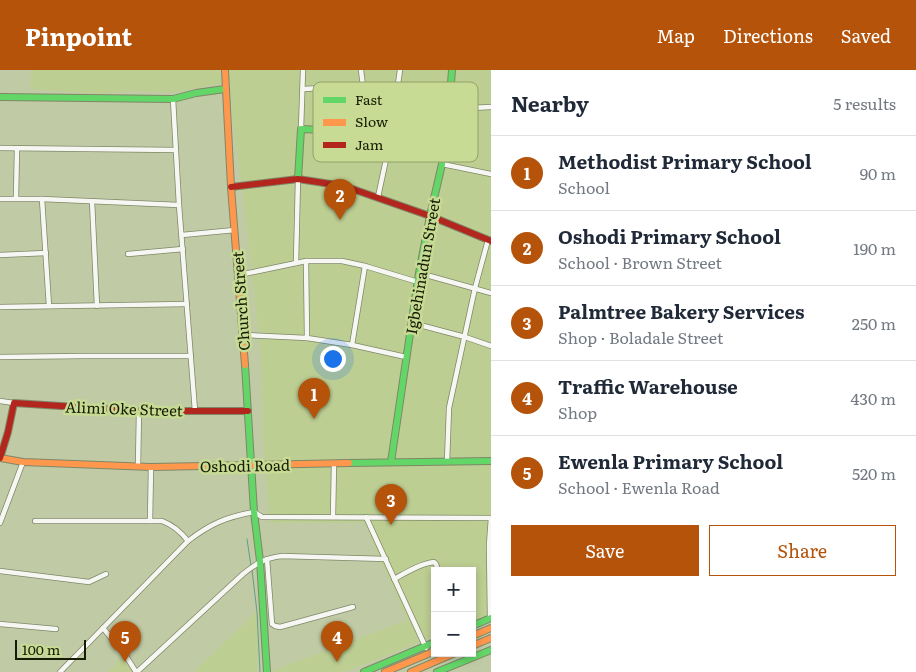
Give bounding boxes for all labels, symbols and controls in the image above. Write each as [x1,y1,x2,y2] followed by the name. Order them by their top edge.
[25,18,132,53] text: Pinpoint
[657,22,695,49] text: Map
[723,22,813,49] text: Directions
[841,22,891,49] text: Saved
[313,82,478,162] legend
[511,87,589,118] text: Nearby
[355,89,383,109] text: Fast
[833,91,896,115] text: 5 results
[355,111,388,131] text: Slow
[355,134,384,154] text: Jam
[558,147,812,175] text: Methodist Primary School
[524,161,530,185] text: 1
[860,161,896,185] text: 90 m
[558,175,610,199] text: School
[324,179,356,220] pin: 2
[399,196,445,336] street label: Igbehinadun Street
[558,222,781,250] text: Oshodi Primary School
[523,236,531,260] text: 2
[853,236,896,260] text: 190 m
[558,250,722,274] text: School · Brown Street
[225,251,255,351] street label: Church Street
[558,297,804,325] text: Palmtree Bakery Services
[523,311,531,335] text: 3
[852,311,896,335] text: 250 m
[558,325,723,349] text: Shop · Boladale Street
[320,346,346,372] your location
[558,372,738,400] text: Traffic Warehouse
[298,378,330,419] pin: 1
[522,386,532,410] text: 4
[851,386,896,410] text: 430 m
[65,394,183,422] street label: Alimi Oke Street
[558,400,597,424] text: Shop
[558,447,783,475] text: Ewenla Primary School
[200,453,290,477] street label: Oshodi Road
[523,461,531,485] text: 5
[852,461,896,485] text: 520 m
[558,475,720,499] text: School · Ewenla Road
[375,484,407,525] pin: 3
[511,525,699,576] button: Save
[709,525,896,576] button: Share
[431,567,476,657] map controls
[431,567,476,612] button: +
[431,612,476,657] button: −
[109,621,141,662] pin: 5
[321,621,353,662] pin: 4
[15,637,86,660] scale bar
[22,639,60,659] text: 100 m

